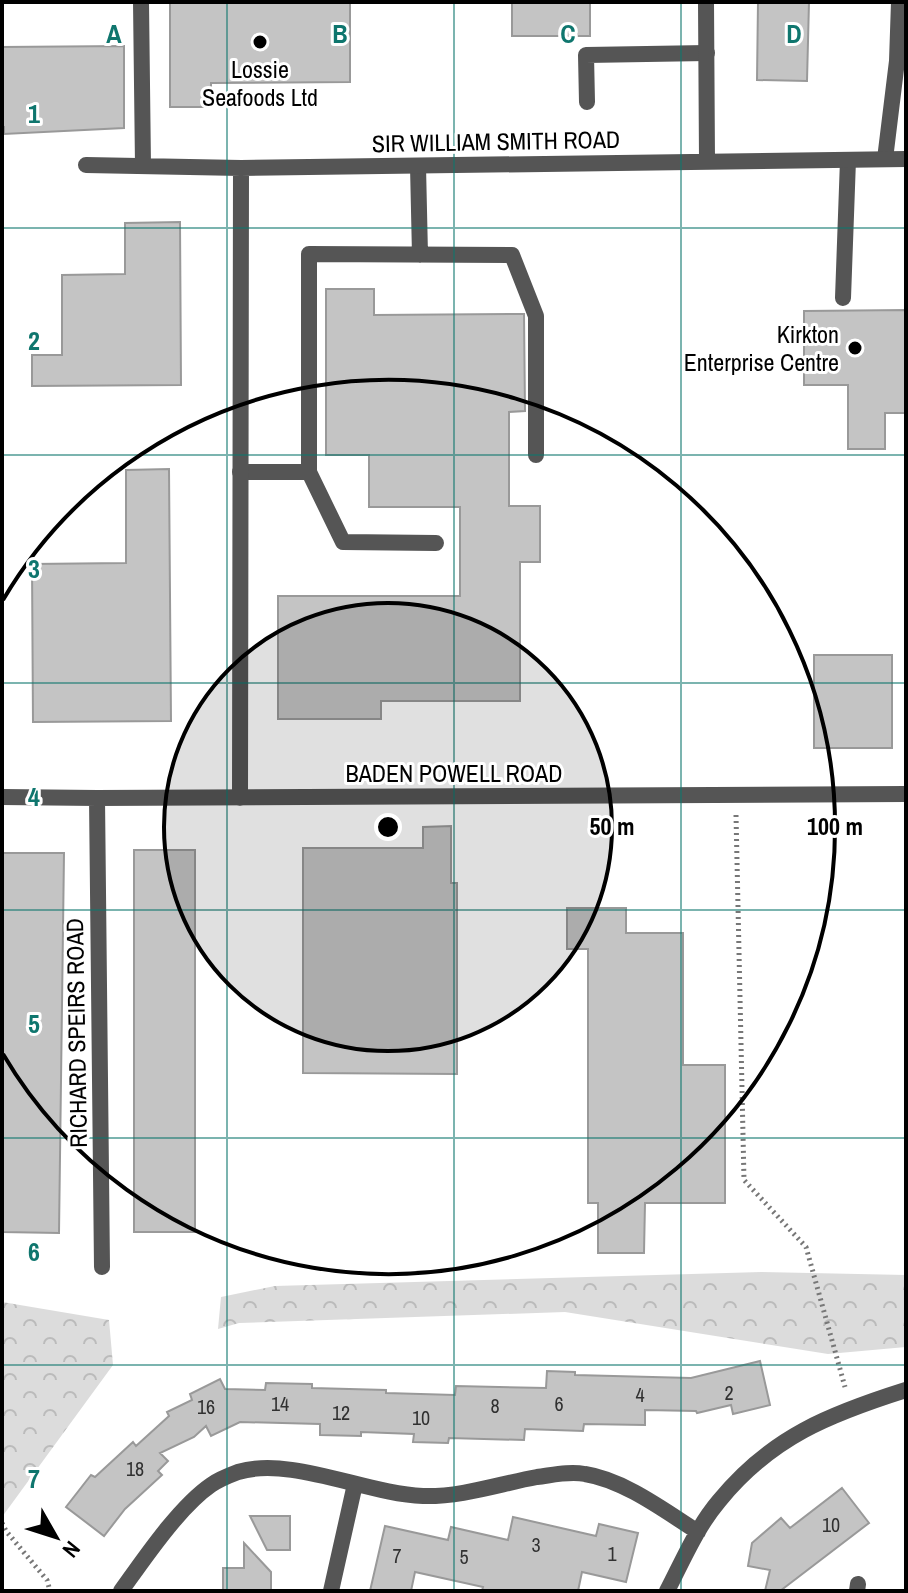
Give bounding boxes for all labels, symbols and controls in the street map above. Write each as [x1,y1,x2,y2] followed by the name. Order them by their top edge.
[106,16,122,51] text: A
[332,16,348,51] text: B
[560,16,576,51] text: C
[786,16,802,51] text: D
[251,33,269,51] marker: Lossie Seafoods Ltd
[202,53,318,113] place label: Lossie Seafoods Ltd
[28,96,40,131] text: 1
[372,123,620,159] street label: SIR WILLIAM SMITH ROAD
[684,318,839,378] place label: Kirkton Enterprise Centre
[28,323,40,358] text: 2
[846,339,864,357] marker: Kirkton Enterprise Centre
[28,551,40,586] text: 3
[346,757,562,789] street label: BADEN POWELL ROAD
[28,779,40,814] text: 4
[590,810,634,842] text: 50 m
[807,810,863,842] text: 100 m
[374,813,402,841] centre of rings
[58,918,94,1148] street label: RICHARD SPEIRS ROAD
[28,1006,40,1041] text: 5
[28,1234,40,1269] text: 6
[724,1379,734,1406] house number: 2
[635,1381,645,1408] house number: 4
[271,1390,289,1417] house number: 14
[554,1390,564,1417] house number: 6
[490,1392,500,1419] house number: 8
[197,1393,215,1420] house number: 16
[332,1399,350,1426] house number: 12
[412,1404,430,1431] house number: 10
[126,1455,144,1482] house number: 18
[28,1461,40,1496] text: 7
[16,1497,96,1577] north arrow
[822,1511,840,1538] house number: 10
[531,1531,541,1558] house number: 3
[56,1535,87,1564] text: N
[607,1540,617,1567] house number: 1
[392,1542,402,1569] house number: 7
[459,1543,469,1570] house number: 5

